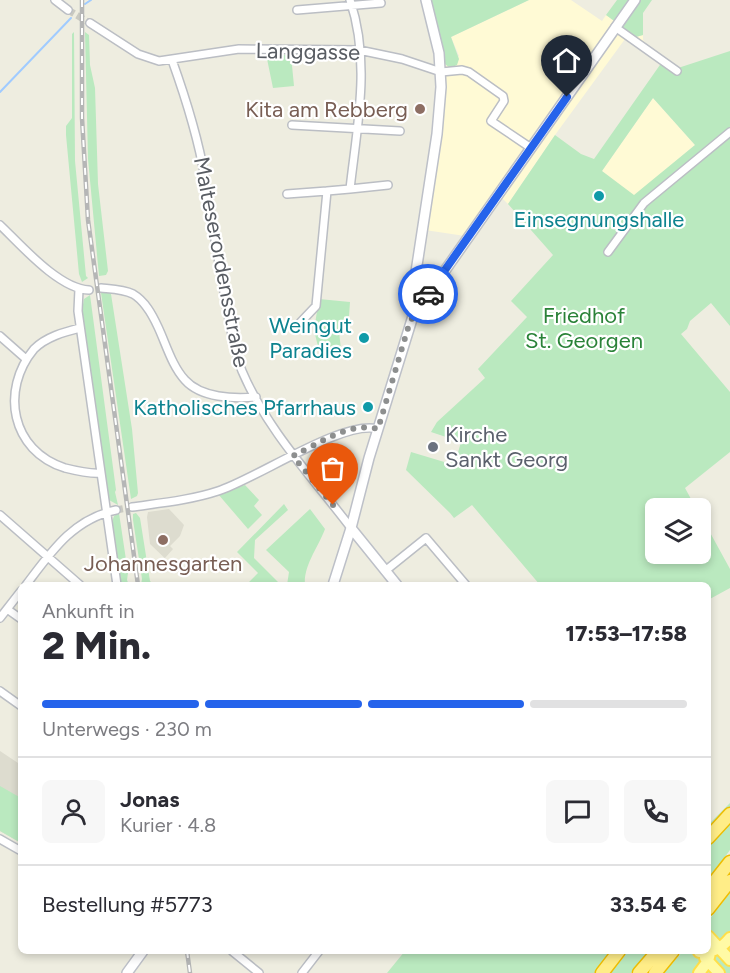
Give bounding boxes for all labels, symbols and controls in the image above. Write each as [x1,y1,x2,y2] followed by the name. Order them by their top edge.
[541,35,592,97] pin
[256,37,360,66] street label: Langgasse
[550,44,583,77] icon: home
[245,96,408,123] place label: Kita am Rebberg
[413,102,427,116] marker: Kita am Rebberg
[188,155,255,370] street label: Malteserordensstraße
[592,189,606,203] marker: Einsegnungshalle
[514,206,684,233] place label: Einsegnungshalle
[398,264,458,324] courier
[412,278,445,311] icon: car
[525,302,643,354] park label: Friedhof St. Georgen
[269,312,352,364] place label: Weingut Paradies
[357,331,371,345] marker: Weingut Paradies
[133,394,356,421] place label: Katholisches Pfarrhaus
[361,400,375,414] marker: Katholisches Pfarrhaus
[445,421,568,473] place label: Kirche Sankt Georg
[426,440,440,454] marker: Kirche Sankt Georg
[307,443,358,505] pin
[316,452,349,485] icon: bag
[645,498,711,564] map controls
[645,498,711,564] button: layers
[156,533,170,547] marker: Johannesgarten
[84,550,242,577] place label: Johannesgarten
[42,599,134,623] text: Ankunft in
[566,620,687,647] text: 17:53–17:58
[42,622,151,669] text: 2 Min.
[42,717,212,741] text: Unterwegs · 230 m
[42,780,105,843] button: person
[546,780,609,843] button: chat
[624,780,687,843] button: phone
[120,786,179,813] text: Jonas
[120,813,216,837] text: Kurier · 4.8
[42,891,213,918] text: Bestellung #5773
[610,891,687,918] text: 33.54 €

